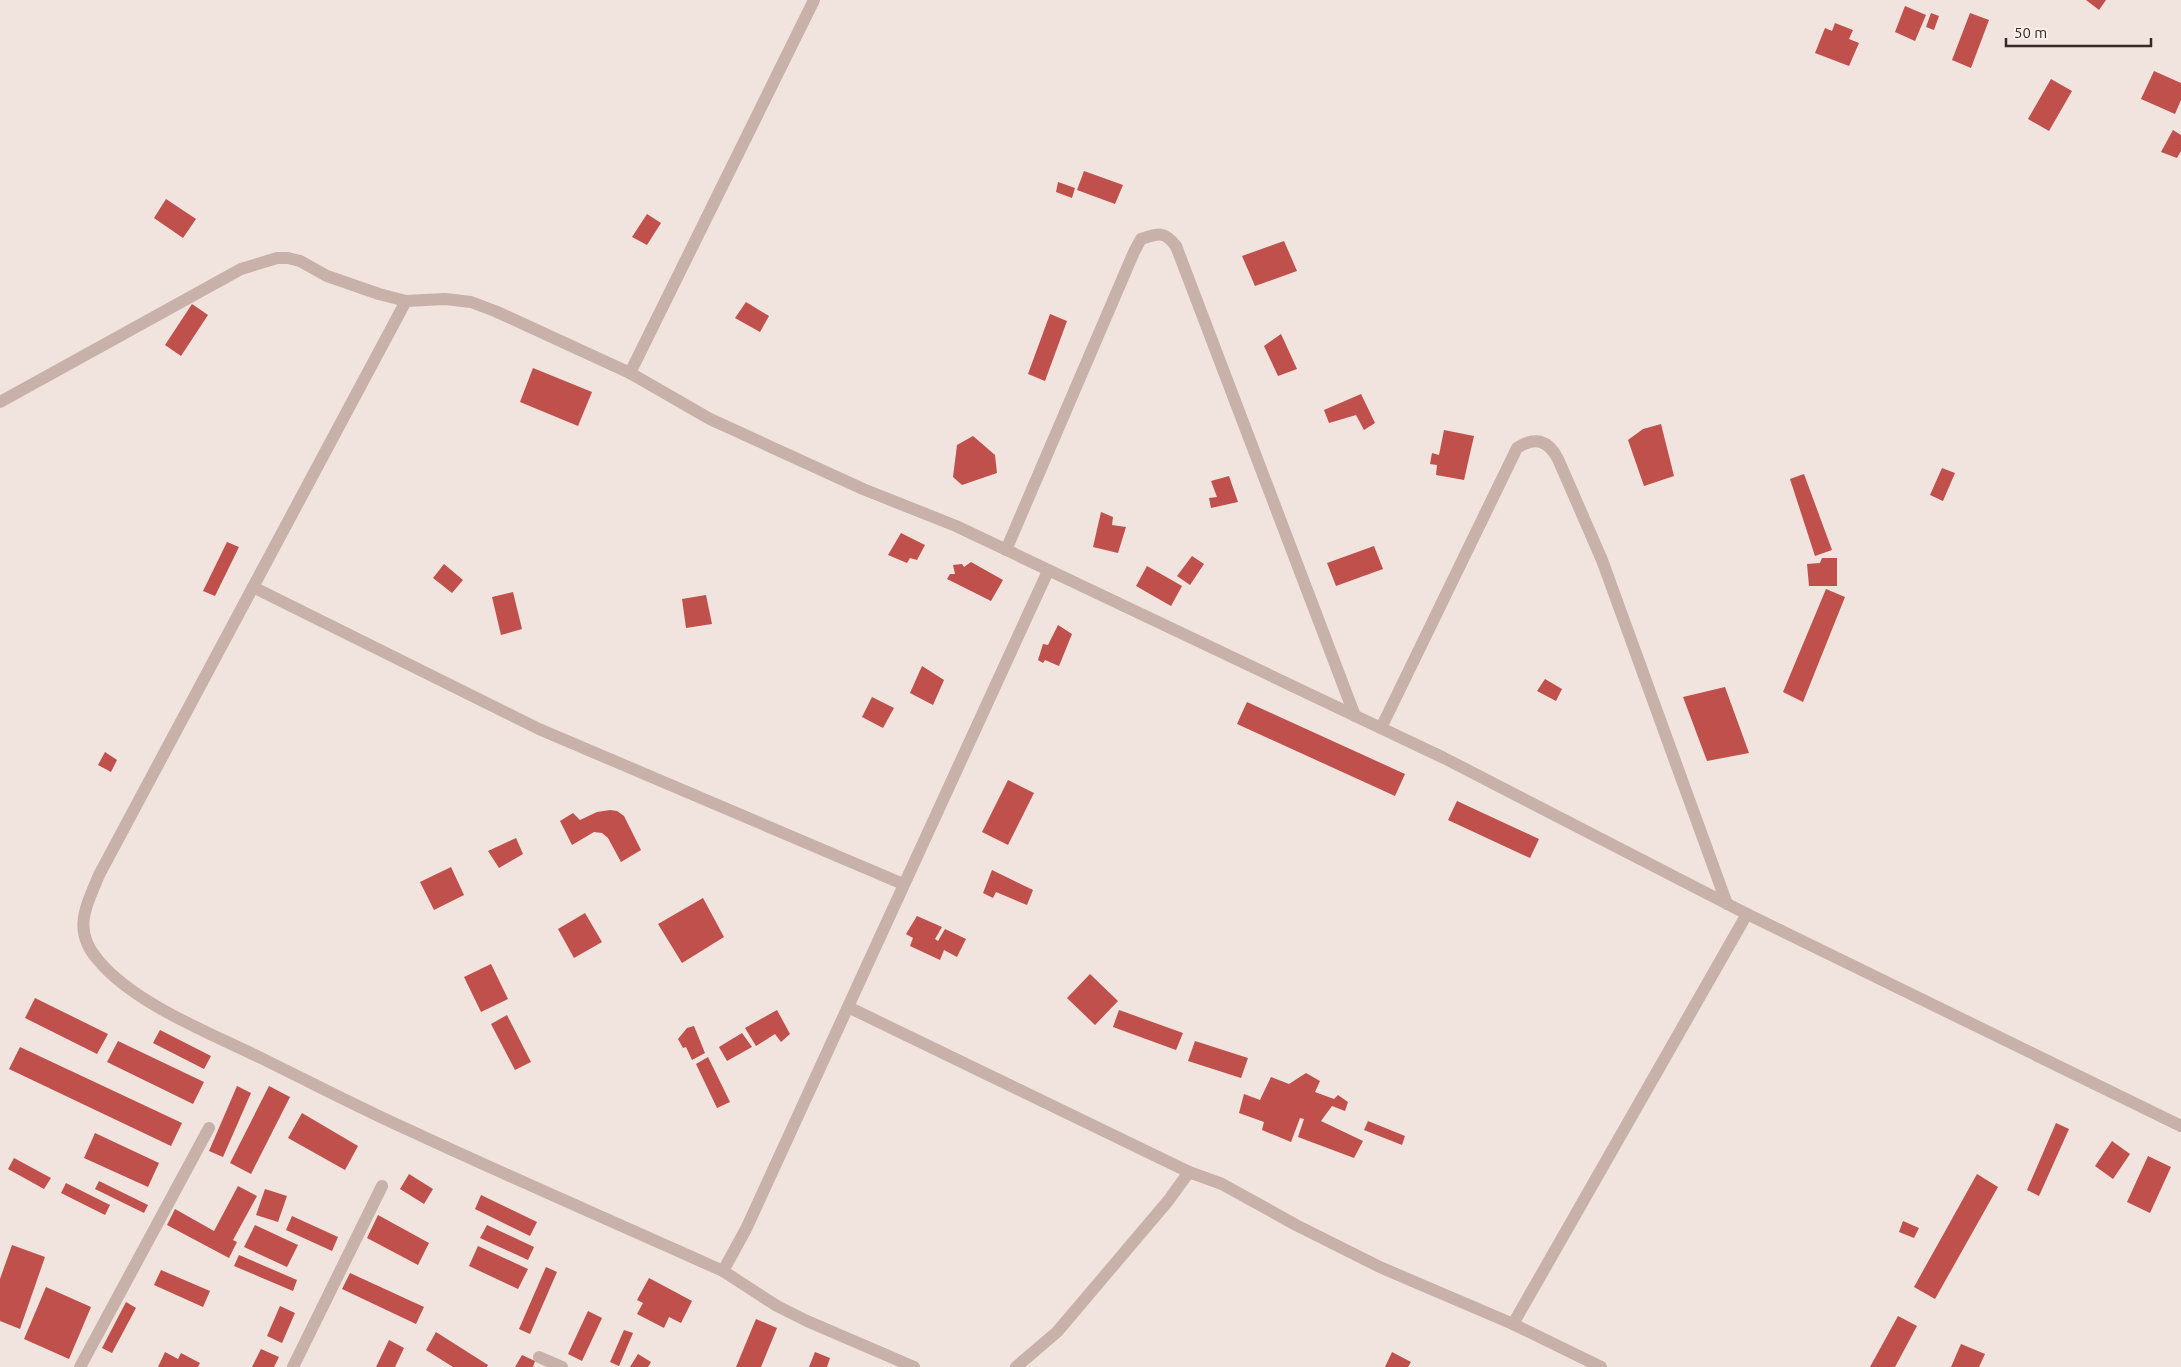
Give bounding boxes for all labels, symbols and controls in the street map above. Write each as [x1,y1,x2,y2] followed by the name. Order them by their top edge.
[2006,15,2151,47] scale bar
[2014,24,2047,41] text: 50 m

